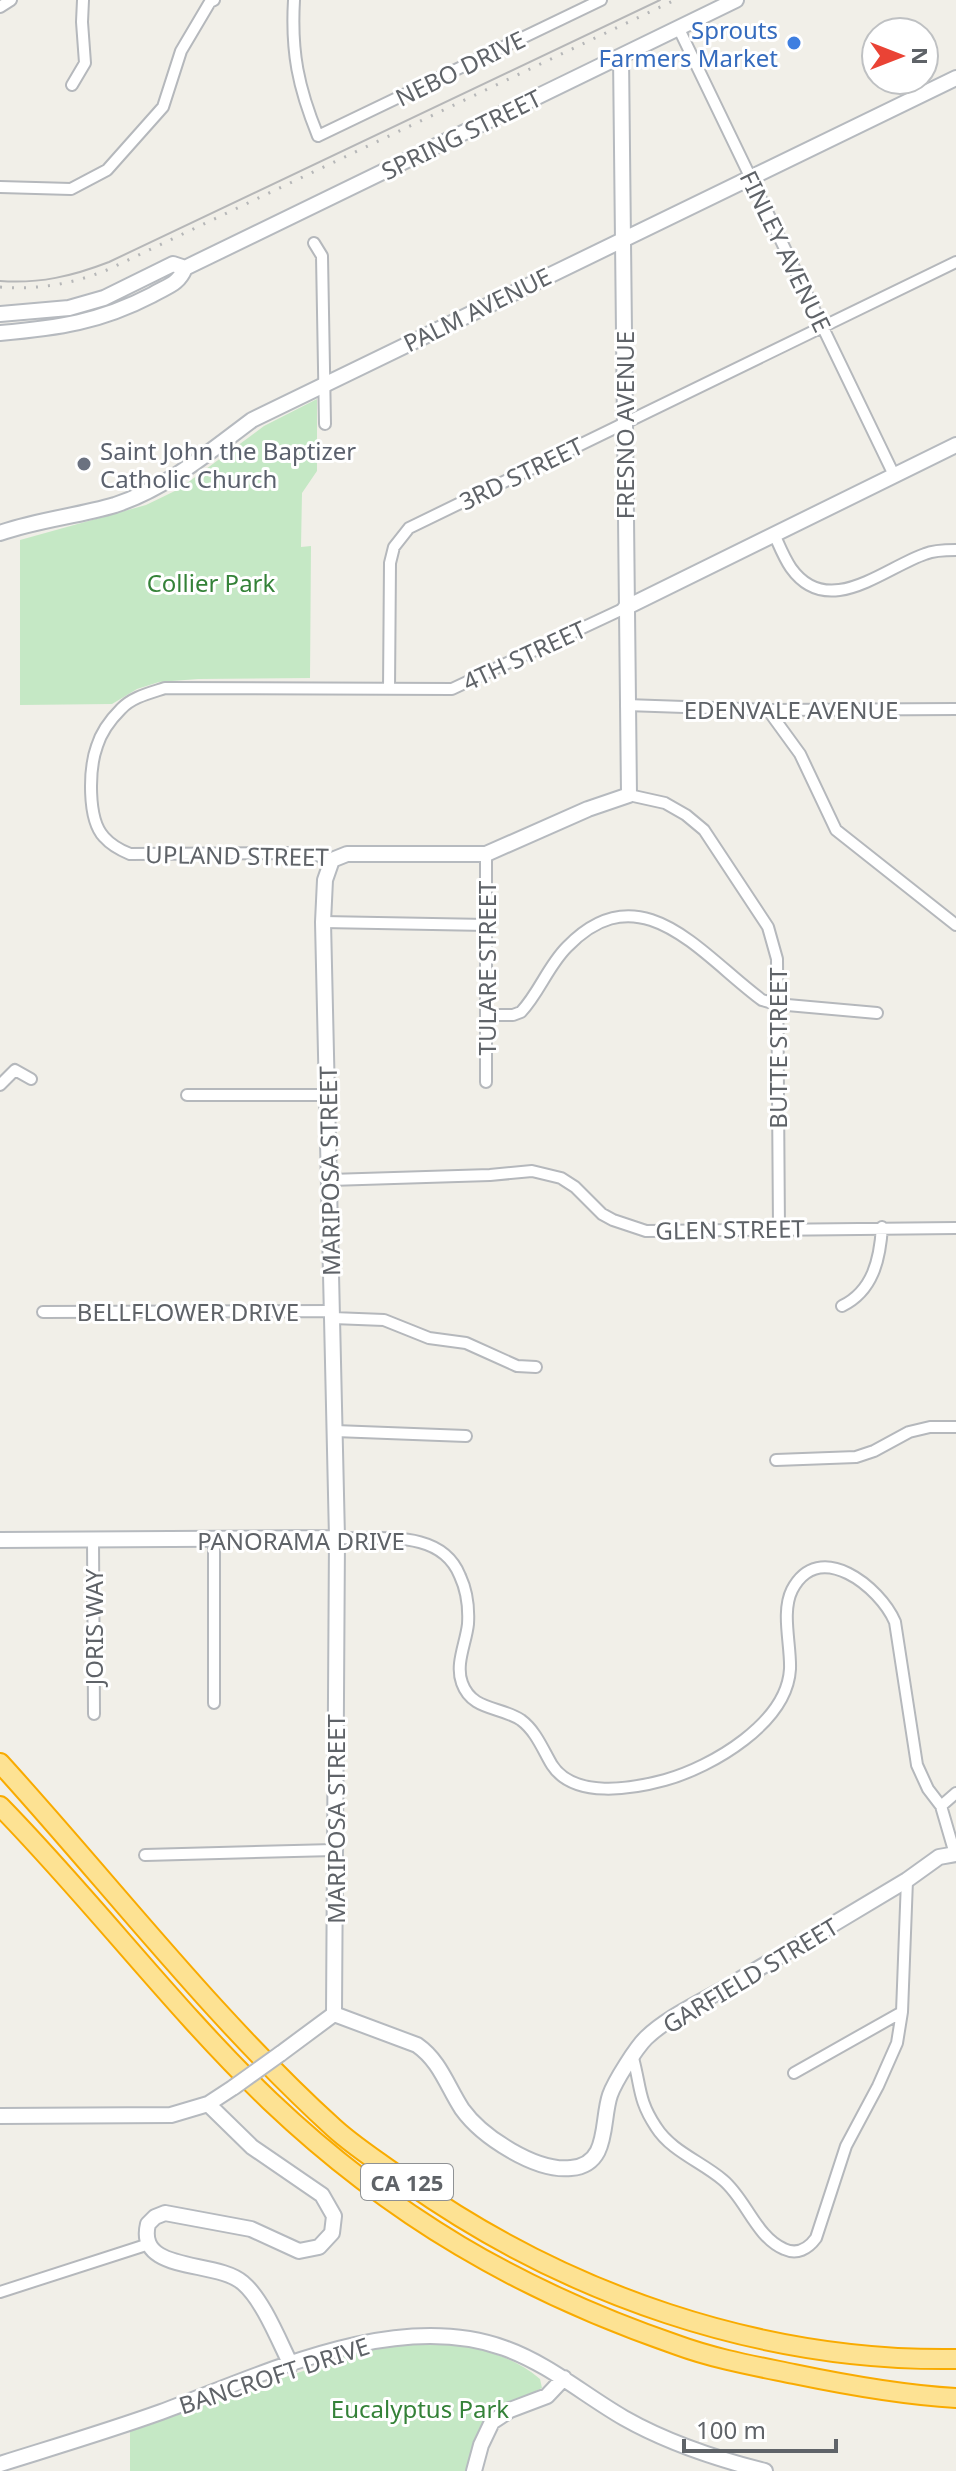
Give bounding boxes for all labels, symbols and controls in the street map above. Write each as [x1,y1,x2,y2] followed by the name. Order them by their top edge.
[598,13,778,74] place label: Sprouts Farmers Market
[860,16,940,96] north arrow
[390,22,530,114] street label: NEBO DRIVE
[785,34,803,52] marker: Sprouts Farmers Market
[906,47,936,65] text: N
[375,81,547,187] street label: SPRING STREET
[733,165,839,337] street label: FINLEY AVENUE
[398,259,556,359] street label: PALM AVENUE
[608,331,641,519] street label: FRESNO AVENUE
[454,429,589,517] street label: 3RD STREET
[100,434,356,495] place label: Saint John the Baptizer Catholic Church
[75,455,93,473] marker: Saint John the Baptizer Catholic Church
[147,566,276,599] park label: Collier Park
[457,612,592,698] street label: 4TH STREET
[684,693,898,726] street label: EDENVALE AVENUE
[145,837,330,873] street label: UPLAND STREET
[470,880,503,1055] street label: TULARE STREET
[761,967,794,1129] street label: BUTTE STREET
[311,1065,347,1276] street label: MARIPOSA STREET
[655,1211,806,1247] street label: GLEN STREET
[77,1295,299,1328] street label: BELLFLOWER DRIVE
[197,1524,405,1557] street label: PANORAMA DRIVE
[77,1568,110,1687] street label: JORIS WAY
[319,1714,352,1924] street label: MARIPOSA STREET
[656,1909,845,2041] street label: GARFIELD STREET
[361,2164,453,2200] road number: CA 125
[175,2329,373,2421] street label: BANCROFT DRIVE
[331,2392,509,2425] park label: Eucalyptus Park
[684,2403,836,2453] scale bar
[696,2413,766,2446] text: 100 m

